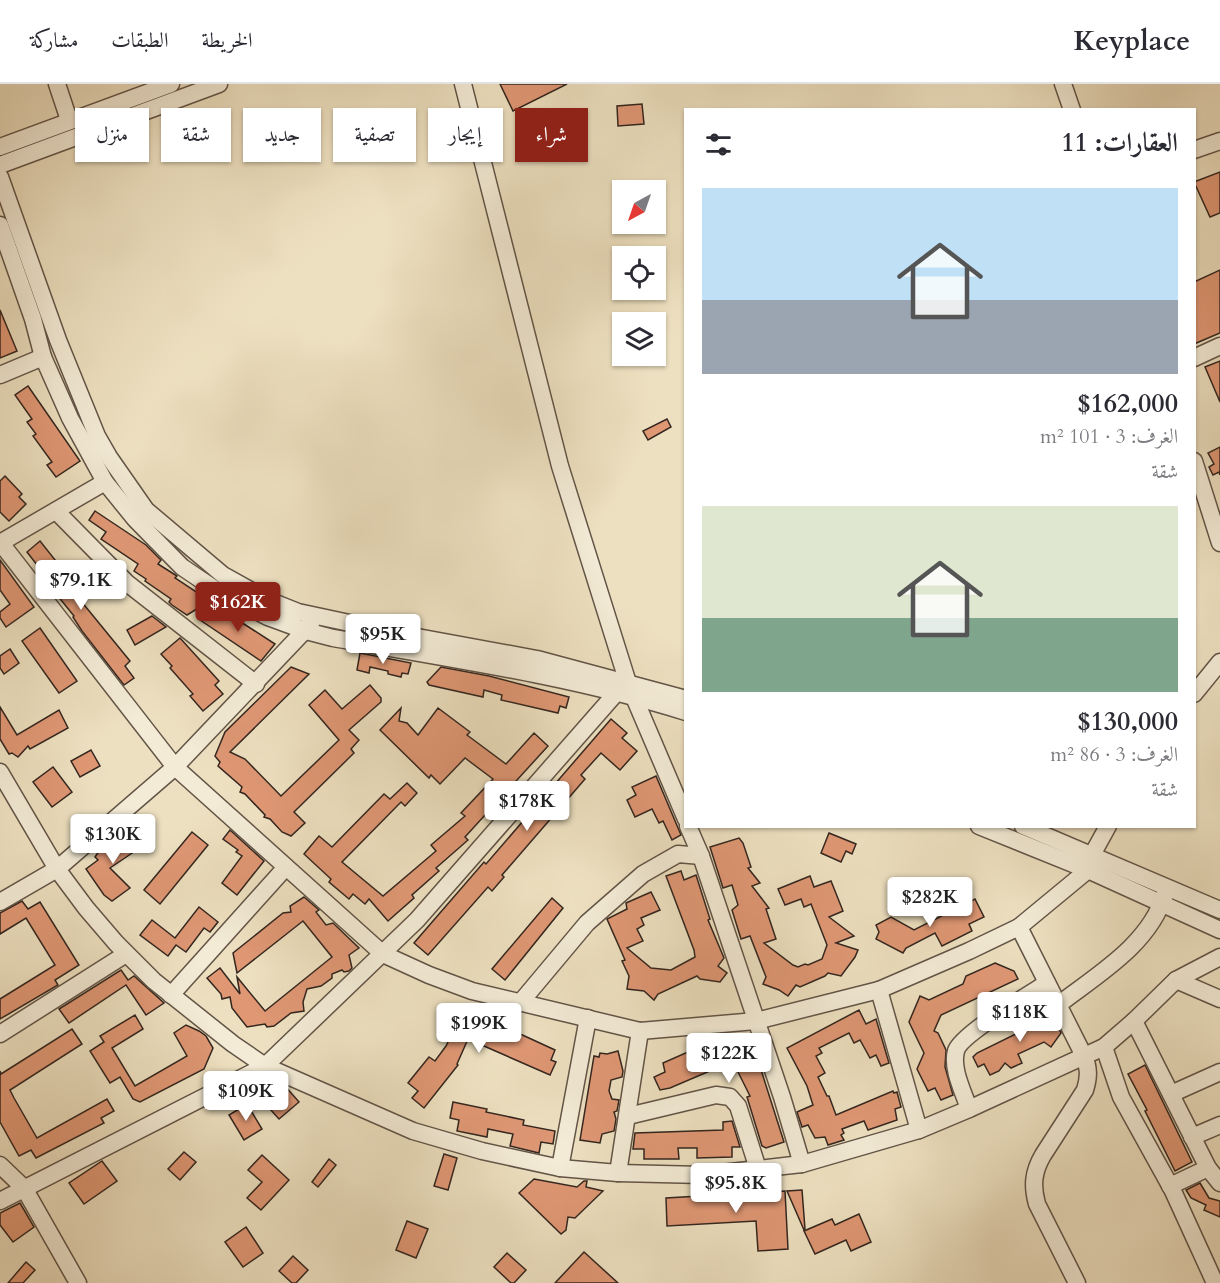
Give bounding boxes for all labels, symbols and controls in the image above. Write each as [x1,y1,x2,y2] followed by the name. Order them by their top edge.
[1073,22,1190,60] text: Keyplace
[30,26,78,55] text: مشاركة
[111,26,168,55] text: الطبقات
[201,26,253,55] text: الخريطة
[75,108,149,162] chip: منزل
[161,108,231,162] chip: شقة
[243,108,321,162] chip: جديد
[333,108,416,162] chip: تصفية
[428,108,503,162] chip: إيجار
[515,108,588,162] chip: شراء
[1061,125,1178,160] text: العقارات: 11
[702,128,735,161] icon: filters
[612,180,666,234] north arrow
[612,180,666,366] map controls
[886,227,994,335] icon: home
[612,246,666,300] button: locate
[612,312,666,366] button: layers
[1077,386,1178,421] text: $162,000
[1040,423,1178,450] text: الغرف: 3 · 101 m²
[1152,458,1178,485] text: شقة
[886,545,994,653] icon: home
[32,560,130,611] pin: $79.1K
[50,566,112,593] text: $79.1K
[196,582,280,633] pin: $162K
[209,588,267,615] text: $162K
[347,614,419,665] pin: $95K
[360,620,406,647] text: $95K
[1077,704,1178,739] text: $130,000
[1050,741,1178,768] text: الغرف: 3 · 86 m²
[1152,776,1178,803] text: شقة
[485,781,569,832] pin: $178K
[498,787,556,814] text: $178K
[71,814,155,865] pin: $130K
[84,820,142,847] text: $130K
[888,877,972,928] pin: $282K
[901,883,959,910] text: $282K
[978,992,1062,1043] pin: $118K
[991,998,1049,1025] text: $118K
[437,1003,521,1054] pin: $199K
[450,1009,508,1036] text: $199K
[687,1033,771,1084] pin: $122K
[700,1039,758,1066] text: $122K
[204,1071,288,1122] pin: $109K
[217,1077,275,1104] text: $109K
[687,1163,785,1214] pin: $95.8K
[705,1169,767,1196] text: $95.8K

